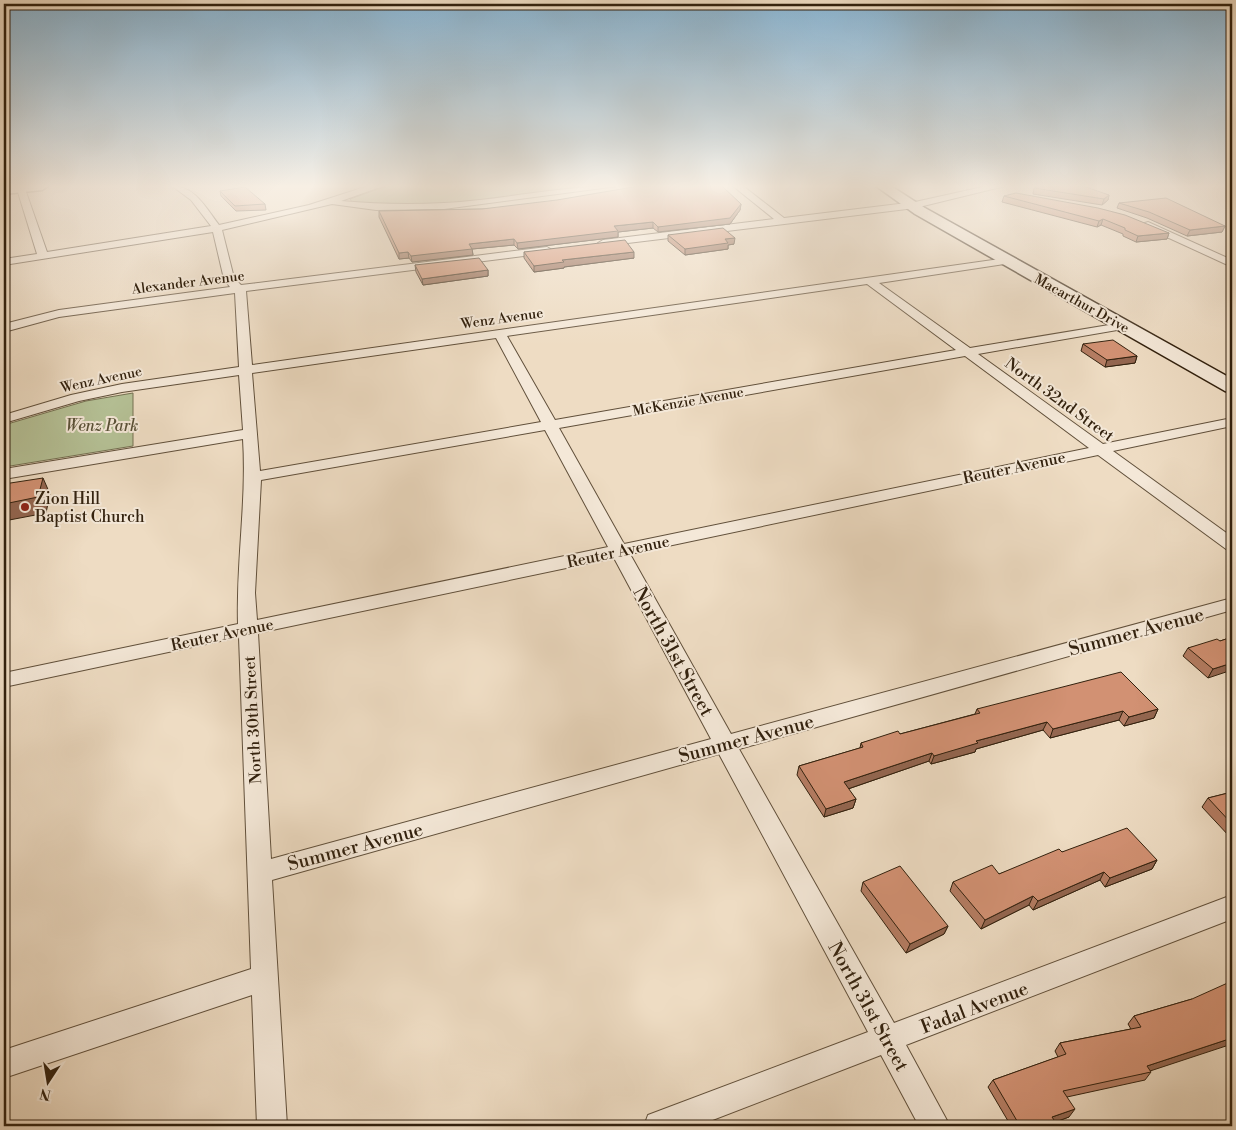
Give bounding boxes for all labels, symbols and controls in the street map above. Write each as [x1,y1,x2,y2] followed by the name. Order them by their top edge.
[130,267,246,299] street label: Alexander Avenue
[1031,270,1132,337] street label: Macarthur Drive
[459,304,544,334] street label: Wenz Avenue
[1001,353,1118,446] street label: North 32nd Street
[58,363,144,398] street label: Wenz Avenue
[631,383,745,421] street label: McKenzie Avenue
[66,416,138,436] park label: Wenz Park
[961,447,1067,489] street label: Reuter Avenue
[34,489,145,527] place label: Zion Hill Baptist Church
[19,501,31,513] marker: Zion Hill Baptist Church
[565,531,671,573] street label: Reuter Avenue
[628,582,719,721] street label: North 31st Street
[1066,602,1207,662] street label: Summer Avenue
[169,614,275,656] street label: Reuter Avenue
[240,655,266,785] street label: North 30th Street
[676,709,817,769] street label: Summer Avenue
[285,817,426,877] street label: Summer Avenue
[823,937,914,1076] street label: North 31st Street
[917,976,1032,1039] street label: Fadal Avenue
[22,1058,72,1108] north arrow
[38,1084,53,1104] text: N

